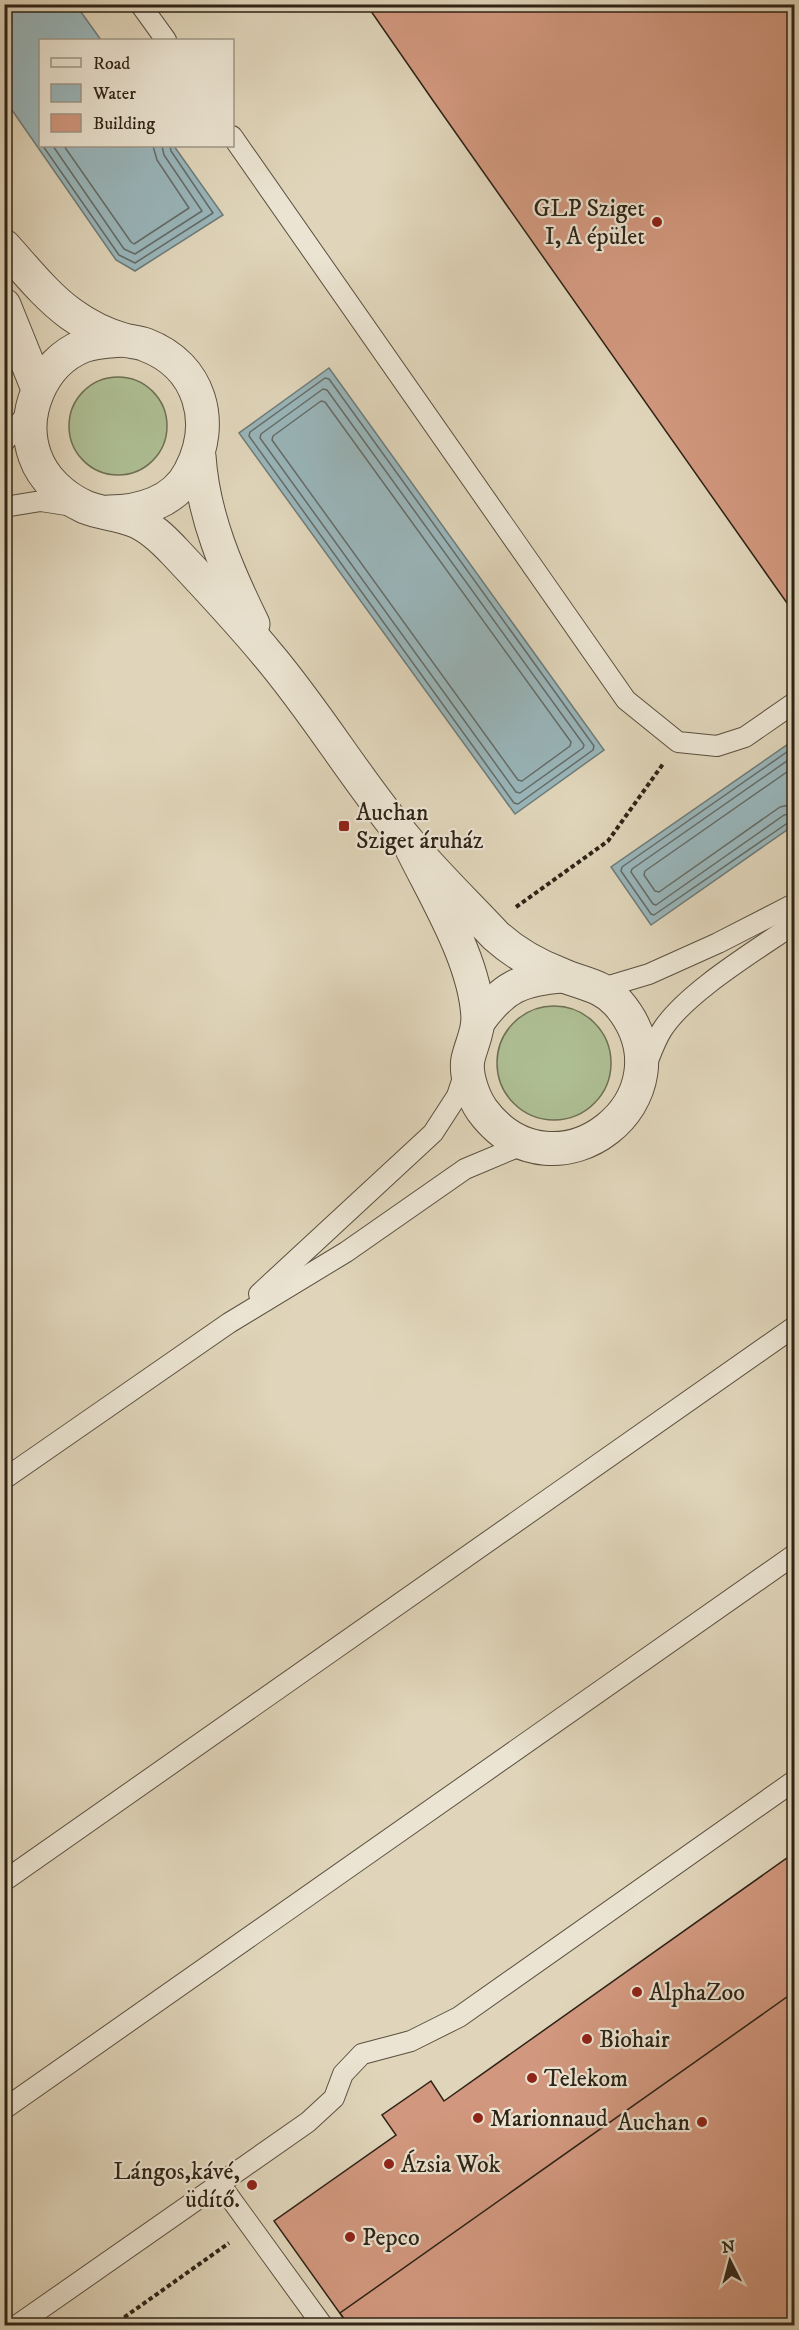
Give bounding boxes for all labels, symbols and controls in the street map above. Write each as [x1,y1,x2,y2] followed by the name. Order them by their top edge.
[39,39,234,147] legend
[93,53,130,75] text: Road
[92,83,136,105] text: Water
[93,113,155,135] text: Building
[533,194,645,252] place label: GLP Sziget I, A épület
[650,215,664,229] marker: GLP Sziget I, A épület
[356,798,484,856] place label: Auchan Sziget áruház
[337,819,351,833] marker: Auchan Sziget áruház
[649,1978,745,2008] place label: AlphaZoo
[630,1985,644,1999] marker: AlphaZoo
[599,2025,670,2055] place label: Biohair
[580,2032,594,2046] marker: Biohair
[544,2064,628,2094] place label: Telekom
[525,2071,539,2085] marker: Telekom
[490,2104,608,2134] place label: Marionnaud
[617,2108,690,2138] place label: Auchan
[471,2111,485,2125] marker: Marionnaud
[695,2115,709,2129] marker: Auchan
[401,2149,501,2180] place label: Ázsia Wok
[113,2157,240,2215] place label: Lángos,kávé, üdítő.
[382,2157,396,2171] marker: Ázsia Wok
[245,2178,259,2192] marker: Lángos,kávé, üdítő.
[362,2223,420,2253] place label: Pepco
[343,2230,357,2244] marker: Pepco
[700,2231,760,2291] north arrow
[721,2236,736,2258] text: N

